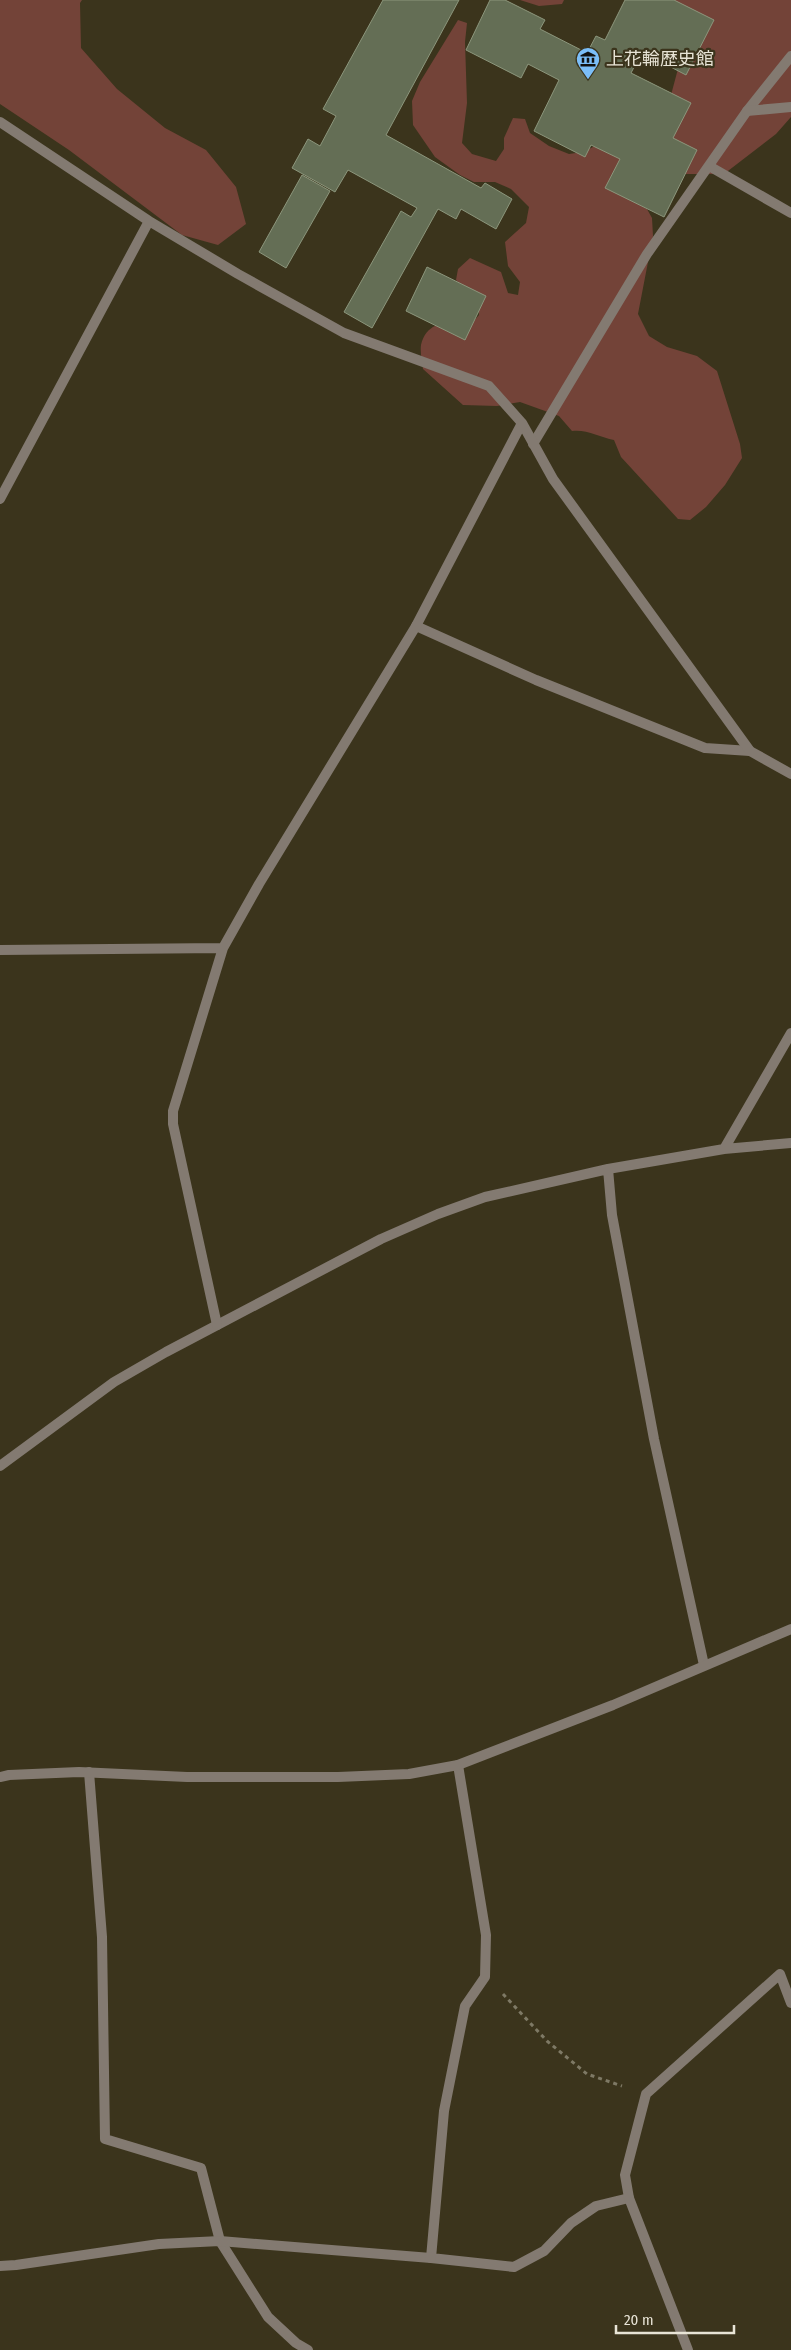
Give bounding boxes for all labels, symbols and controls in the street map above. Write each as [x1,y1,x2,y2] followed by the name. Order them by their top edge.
[575,46,601,80] museum icon: 上花輪歴史館
[606,48,714,70] place label: 上花輪歴史館
[616,2302,734,2334] scale bar
[624,2311,654,2329] text: 20 m

